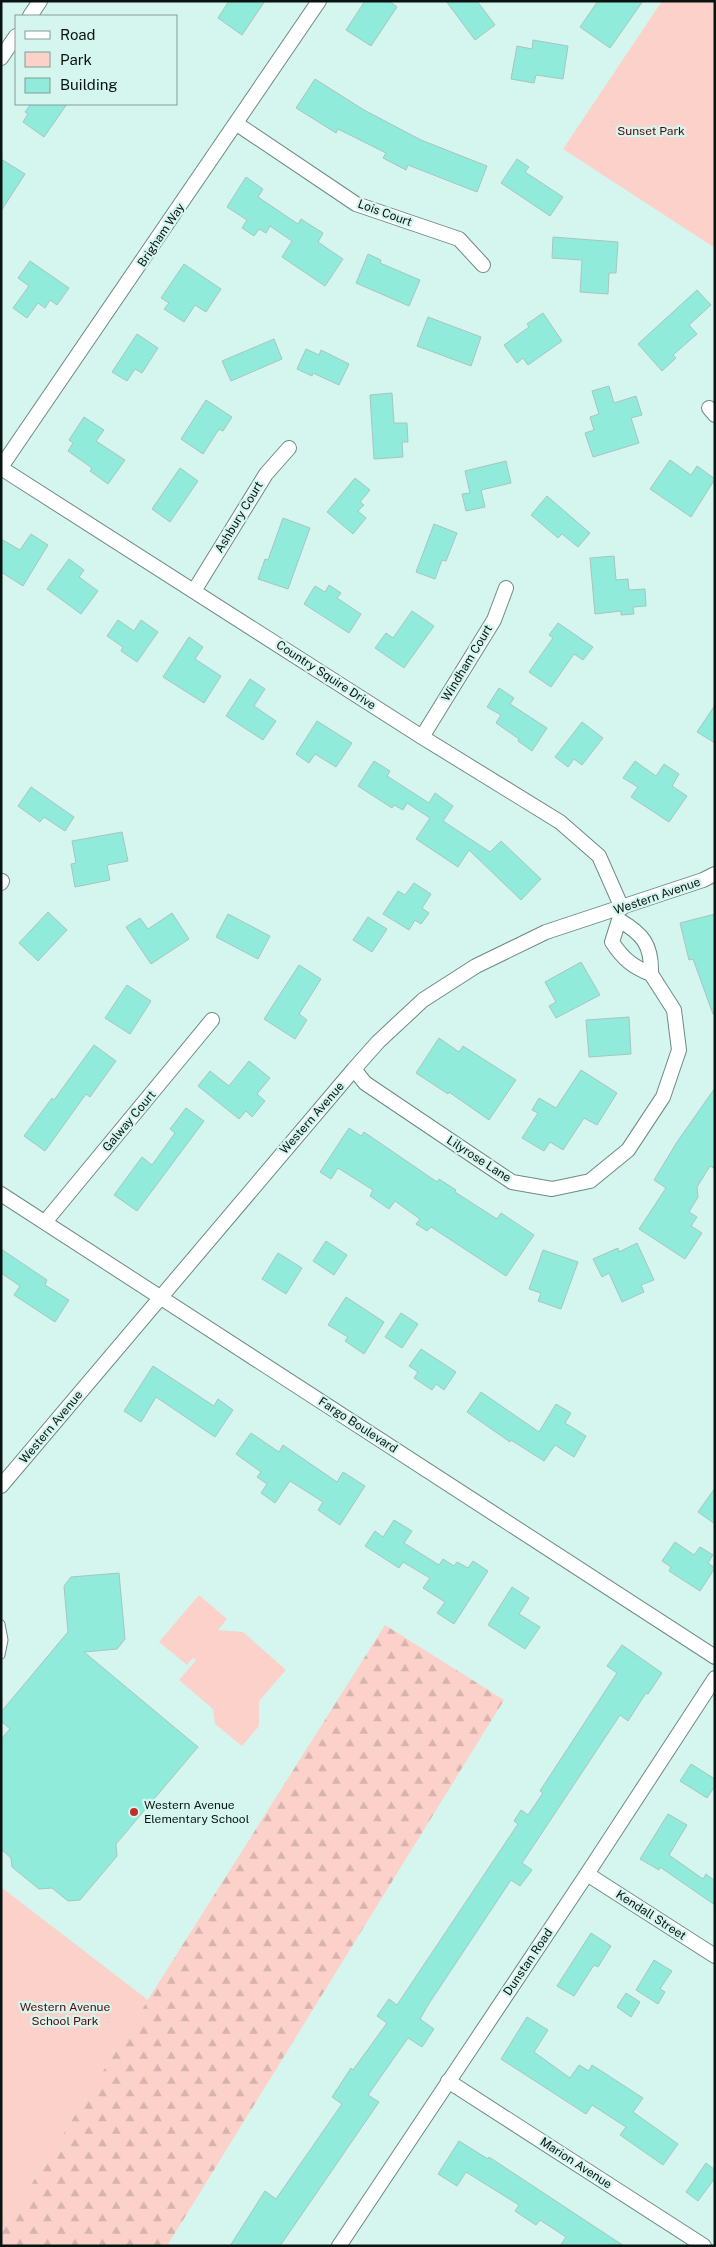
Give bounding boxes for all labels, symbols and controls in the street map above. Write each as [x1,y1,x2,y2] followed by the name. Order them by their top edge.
[15,15,178,105] legend
[60,26,96,43] text: Road
[60,51,92,68] text: Park
[60,76,118,93] text: Building
[617,124,685,138] park label: Sunset Park
[356,197,414,229] street label: Lois Court
[135,200,188,269] street label: Brigham Way
[212,478,266,555] street label: Ashbury Court
[439,622,496,704] street label: Windham Court
[274,638,379,713] street label: Country Squire Drive
[612,875,702,917] street label: Western Avenue
[277,1079,347,1157] street label: Western Avenue
[100,1088,159,1154] street label: Galway Court
[444,1133,514,1185] street label: Lilyrose Lane
[17,1388,86,1466] street label: Western Avenue
[316,1394,400,1456] street label: Fargo Boulevard
[144,1798,250,1826] place label: Western Avenue Elementary School
[128,1806,140,1818] marker: Western Avenue Elementary School
[613,1887,689,1943] street label: Kendall Street
[500,1926,556,1998] street label: Dunstan Road
[20,2000,111,2028] park label: Western Avenue School Park
[537,2135,615,2192] street label: Marion Avenue

